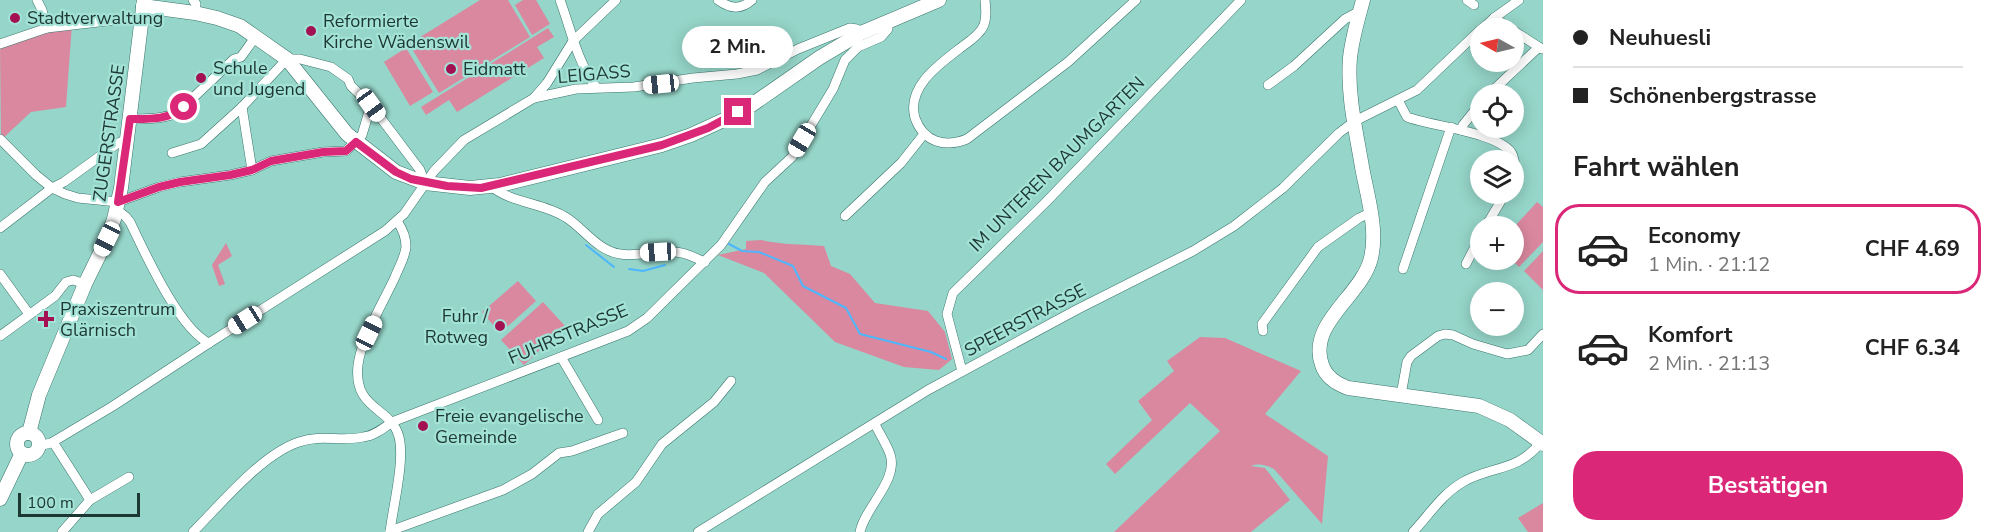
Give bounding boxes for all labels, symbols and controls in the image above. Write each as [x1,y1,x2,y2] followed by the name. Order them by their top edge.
[27,6,163,30] place label: Stadtverwaltung
[323,9,470,54] place label: Reformierte Kirche Wädenswil
[8,11,22,25] marker: Stadtverwaltung
[1470,18,1524,72] north arrow
[1470,18,1524,336] map controls
[1609,23,1711,53] text: Neuhuesli
[304,24,318,38] marker: Reformierte Kirche Wädenswil
[682,25,794,67] callout: 2 Min.
[709,33,766,60] text: 2 Min.
[213,56,305,101] place label: Schule und Jugend
[463,57,526,81] place label: Eidmatt
[557,59,631,89] street label: LEIGASS
[444,62,458,76] marker: Eidmatt
[87,63,131,203] street label: ZUGERSTRASSE
[194,71,208,85] marker: Schule und Jugend
[964,71,1150,257] street label: IM UNTEREN BAUMGARTEN
[642,73,680,95] car
[1609,81,1816,111] text: Schönenbergstrasse
[1470,84,1524,138] button: locate
[353,85,389,125] car
[170,93,197,120] route start
[724,98,751,125] route end
[785,120,819,160] car
[1573,149,1739,186] text: Fahrt wählen
[1470,150,1524,204] button: layers
[1470,216,1524,270] button: +
[91,219,123,259] car
[1648,221,1740,251] text: Economy
[1576,222,1630,276] icon: car
[1865,234,1960,264] text: CHF 4.69
[640,242,676,262] car
[1648,251,1770,278] text: 1 Min. · 21:12
[960,278,1090,362] street label: SPEERSTRASSE
[1470,282,1524,336] button: −
[60,297,176,342] place label: Praxiszentrum Glärnisch
[504,298,632,370] street label: FUHRSTRASSE
[225,303,265,337] car
[425,304,489,349] place label: Fuhr / Rotweg
[37,310,55,328] marker: Praxiszentrum Glärnisch
[353,313,385,353] car
[493,319,507,333] marker: Fuhr / Rotweg
[1648,320,1732,350] text: Komfort
[1576,321,1630,375] icon: car
[1865,333,1960,363] text: CHF 6.34
[1648,350,1770,377] text: 2 Min. · 21:13
[435,404,584,449] place label: Freie evangelische Gemeinde
[416,419,430,433] marker: Freie evangelische Gemeinde
[1573,451,1963,520] button: Bestätigen
[18,490,140,518] scale bar
[27,492,74,514] text: 100 m

